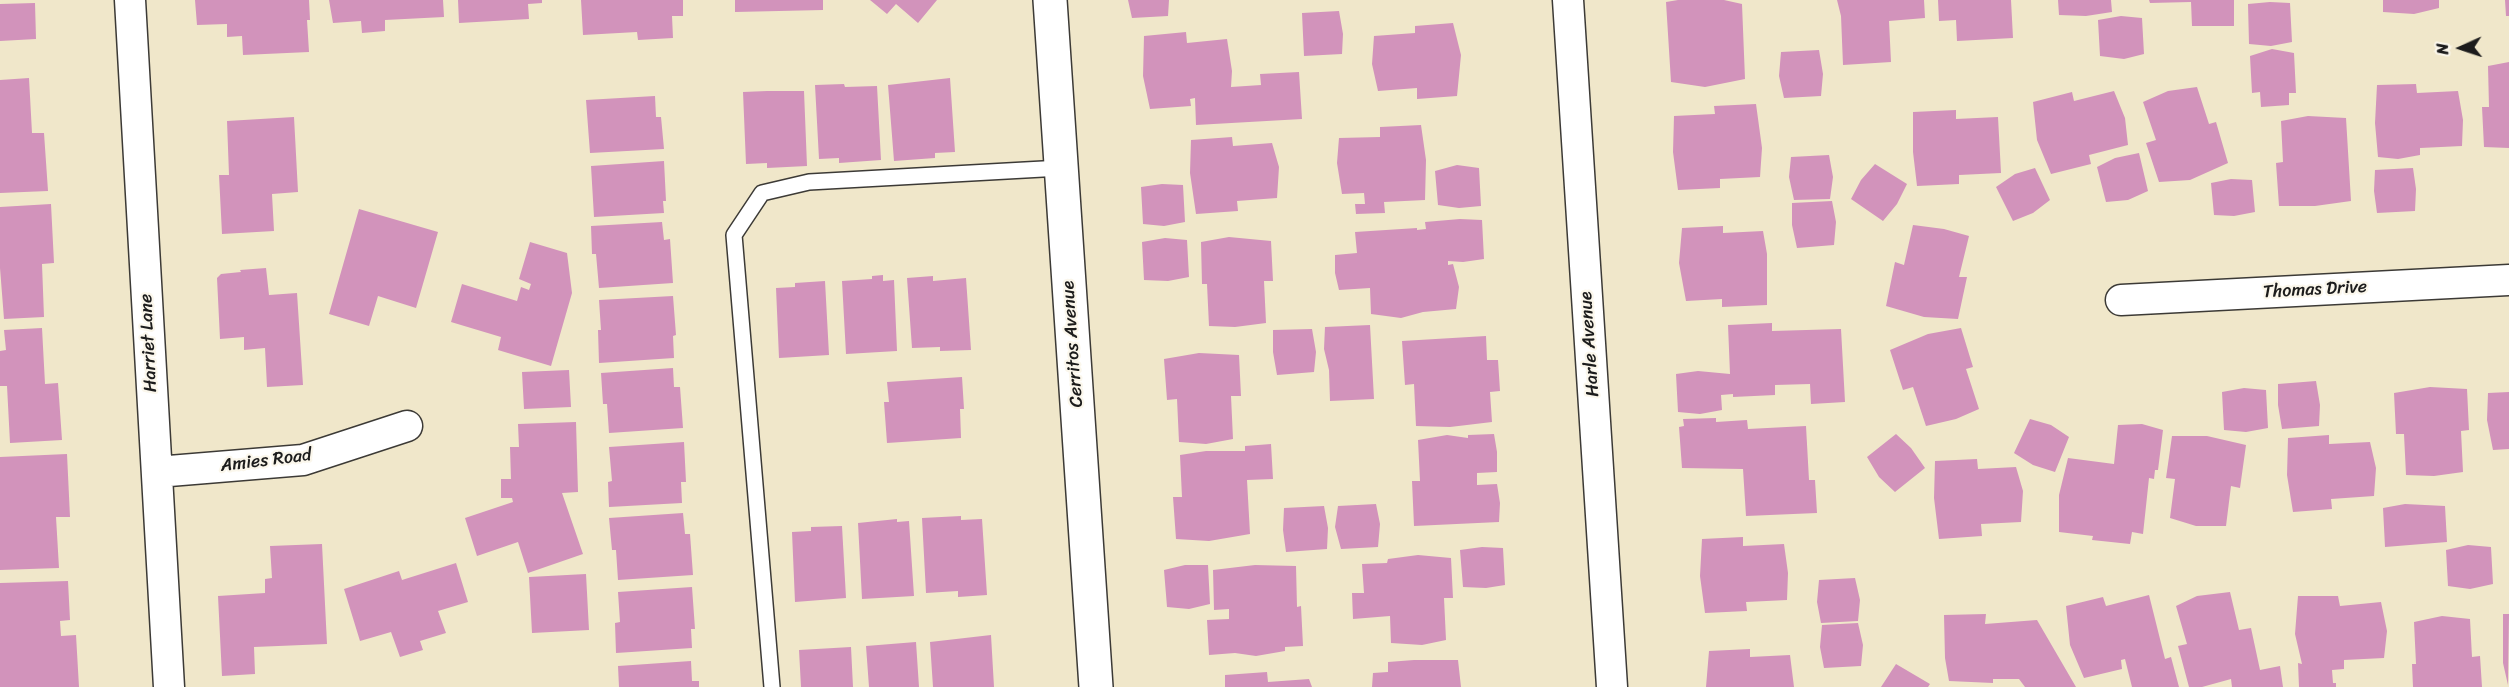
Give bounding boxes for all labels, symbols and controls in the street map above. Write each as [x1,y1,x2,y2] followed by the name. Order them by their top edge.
[2431,18,2491,78] north arrow
[2428,43,2457,55] text: N
[2262,276,2368,304] street label: Thomas Drive
[1058,280,1088,408] street label: Cerritos Avenue
[1576,291,1604,397] street label: Harle Avenue
[136,293,162,393] street label: Harriet Lane
[219,445,313,477] street label: Amies Road

